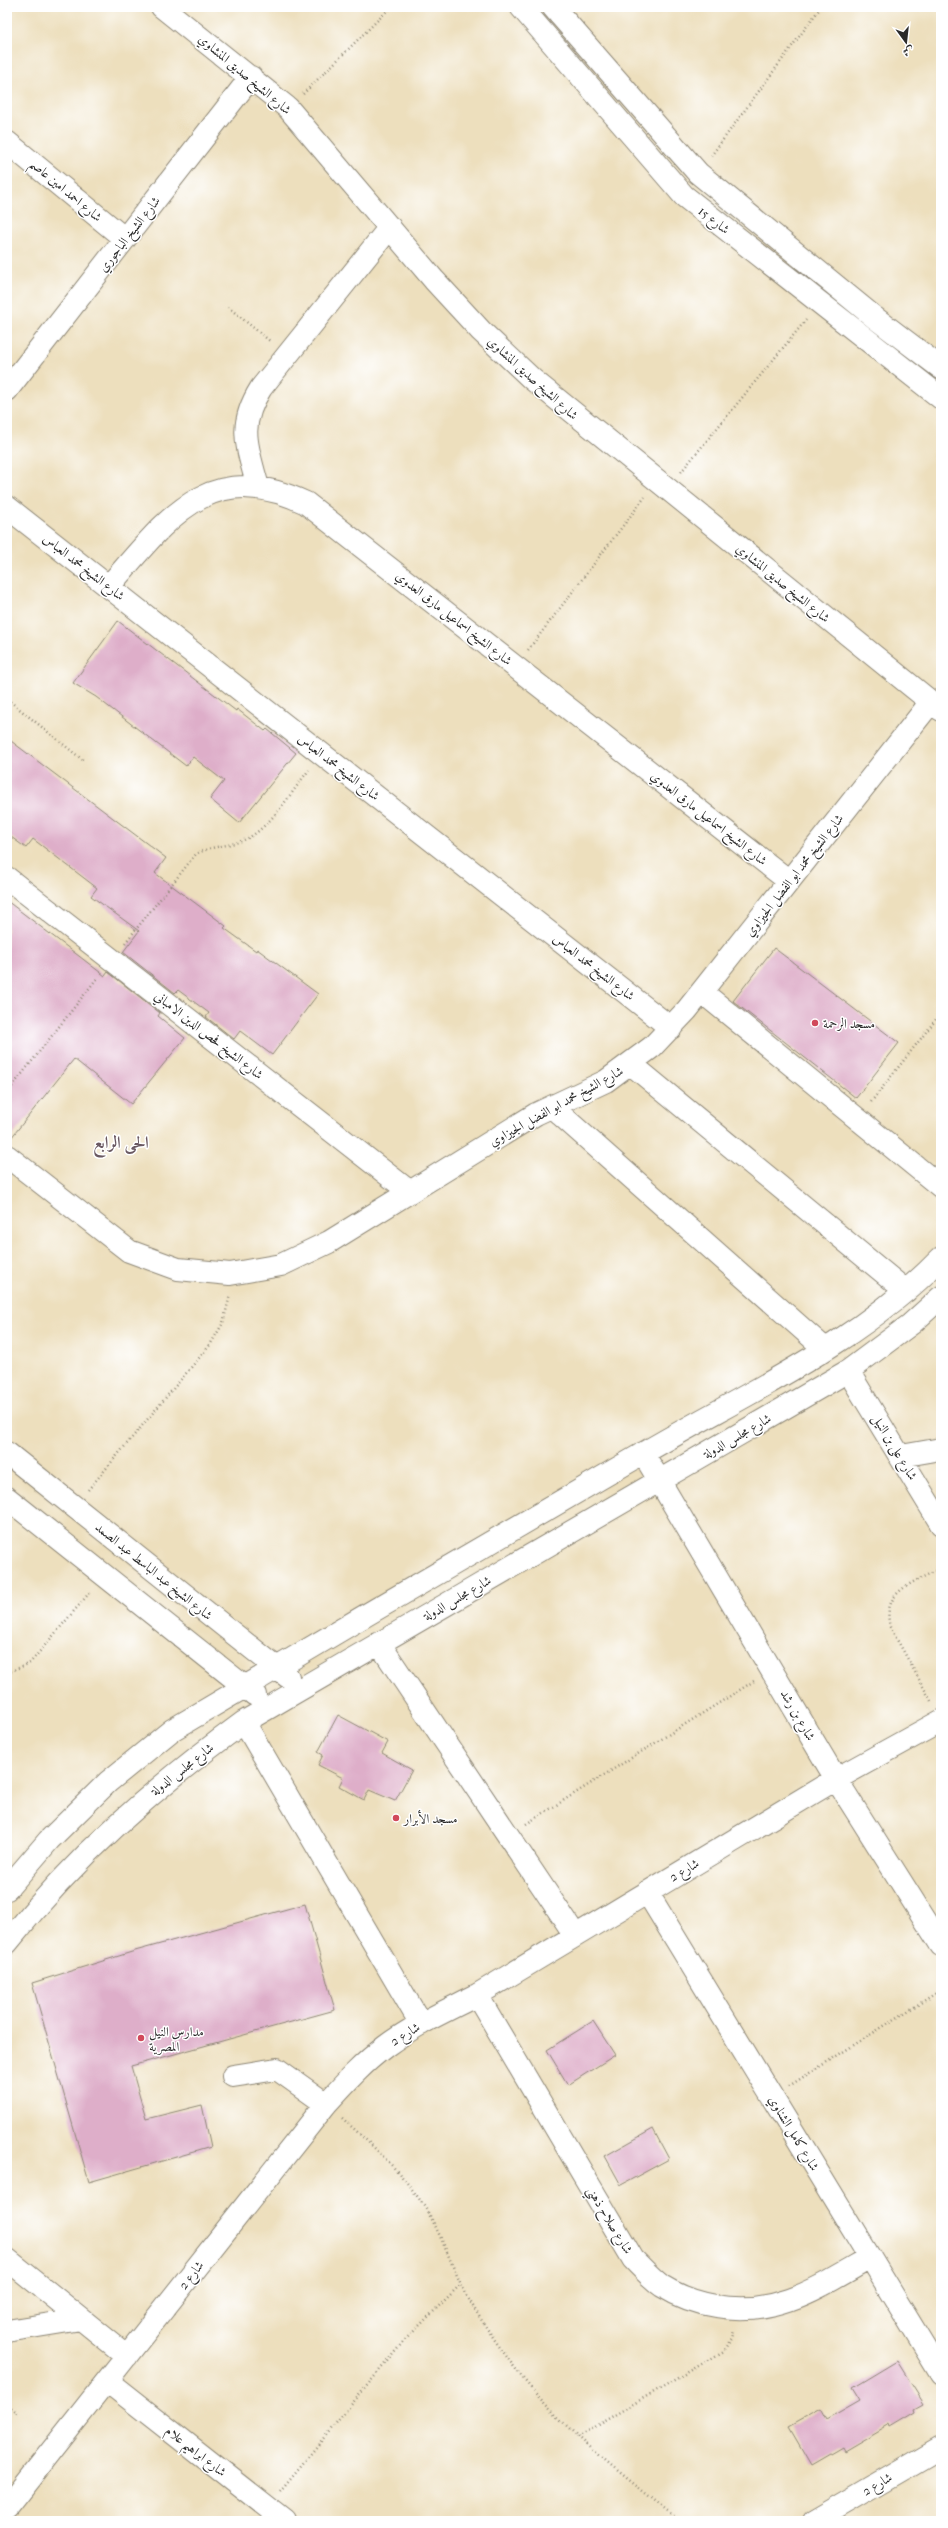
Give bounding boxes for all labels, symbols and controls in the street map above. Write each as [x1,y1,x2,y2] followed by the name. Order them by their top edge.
[886,22,926,62] north arrow
[193,31,294,120] street label: شارع الشيخ صديق المنشاوي
[901,43,915,59] text: ش
[23,156,105,229] street label: شارع احمد امين عاصم
[95,193,166,277] street label: شارع الشيخ الباجوري
[693,203,733,240] street label: شارع 15
[482,333,581,426] street label: شارع الشيخ صديق المنشاوي
[38,530,128,607] street label: شارع الشيخ محمد العباس
[730,540,833,629] street label: شارع الشيخ صديق المنشاوي
[390,568,515,671] street label: شارع الشيخ اسماعيل مارق العدوي
[293,730,383,807] street label: شارع الشيخ محمد العباس
[645,768,770,871] street label: شارع الشيخ اسماعيل مارق العدوي
[742,811,850,942] street label: شارع الشيخ محمد ابو الفضل الجيزاوي
[548,930,638,1007] street label: شارع الشيخ محمد العباس
[149,988,266,1085] street label: شارع الشيخ فحص الدين الامباني
[823,1016,875,1031] place label: مسجد الرحمة
[810,1018,820,1028] marker: مسجد الرحمة
[486,1063,628,1153] street label: شارع الشيخ محمد ابو الفضل الجيزاوي
[93,1132,149,1158] district label: الحى الرابع
[700,1411,776,1465] street label: شارع مجلس الدولة
[866,1411,921,1485] street label: شارع على بن النيل
[90,1519,216,1626] street label: شارع الشيخ عبد الباسط عبد الصمد
[420,1573,496,1627] street label: شارع مجلس الدولة
[774,1687,819,1745] street label: شارع بن رشد
[147,1740,219,1802] street label: شارع مجلس الدولة
[402,1810,458,1827] place label: مسجد الأبرار
[391,1813,401,1823] marker: مسجد الأبرار
[666,1855,704,1888] street label: شارع 2
[387,2019,425,2052] street label: شارع 2
[149,2024,204,2055] place label: مدارس النيل المصرية
[136,2033,146,2043] marker: مدارس النيل المصرية
[762,2093,822,2176] street label: شارع كامل الشناوي
[581,2184,636,2258] street label: شارع صلاح ذهني
[175,2258,210,2295] street label: شارع 2
[159,2423,229,2484] street label: شارع ابراهيم علام
[859,2469,897,2502] street label: شارع 2

